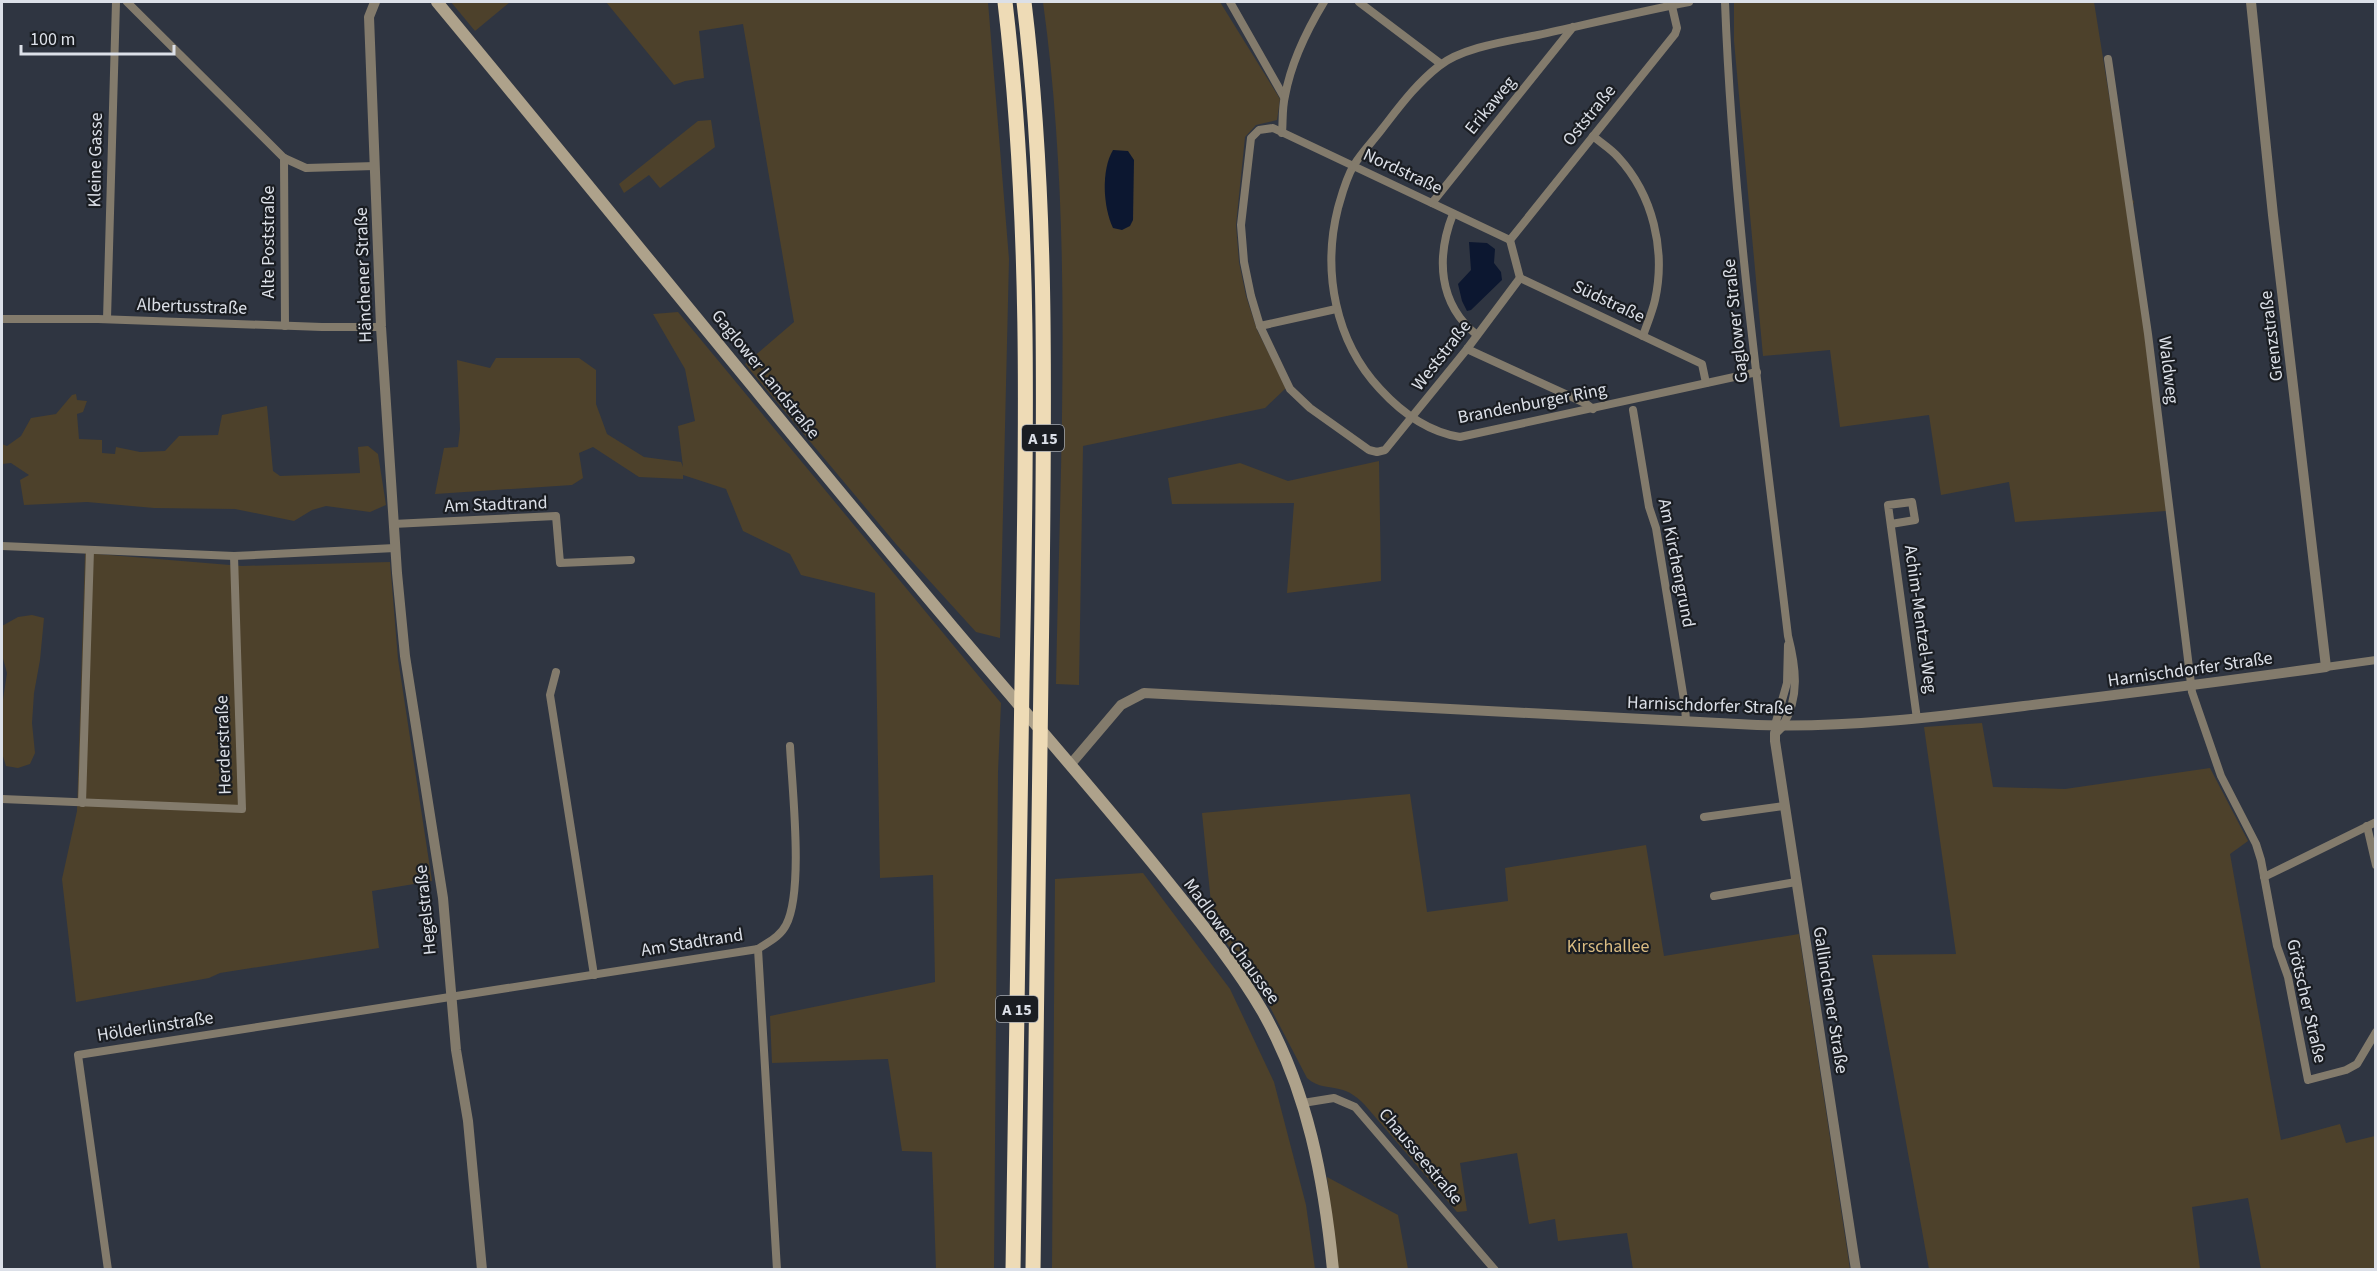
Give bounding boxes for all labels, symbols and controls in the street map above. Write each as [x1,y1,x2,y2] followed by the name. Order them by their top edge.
[21,18,174,56] scale bar
[30,27,75,52] text: 100 m
[1459,71,1522,140] street label: Erikaweg
[1557,79,1622,151] street label: Oststraße
[82,112,109,208] street label: Kleine Gasse
[1359,142,1447,201] street label: Nordstraße
[256,186,281,298] street label: Alte Poststraße
[349,207,378,343] street label: Hänchener Straße
[1717,258,1754,384] street label: Gaglower Straße
[1569,274,1649,329] street label: Südstraße
[2254,289,2289,383] street label: Grenzstraße
[136,292,248,321] street label: Albertusstraße
[705,304,826,445] street label: Gaglower Landstraße
[1406,315,1477,396] street label: Weststraße
[2152,335,2185,405] street label: Waldweg
[1456,377,1609,430] street label: Brandenburger Ring
[1022,425,1064,451] road number: A 15
[444,490,548,519] street label: Am Stadtrand
[1652,496,1701,630] street label: Am Kirchengrund
[1898,544,1943,695] street label: Achim-Mentzel-Weg
[2106,646,2274,693] street label: Harnischdorfer Straße
[1627,690,1794,721] street label: Harnischdorfer Straße
[209,695,238,795] street label: Herderstraße
[408,864,443,956] street label: Hegelstraße
[1177,873,1286,1009] street label: Madlower Chaussee
[639,922,745,963] street label: Am Stadtrand
[1807,925,1854,1076] street label: Gallinchener Straße
[1567,934,1649,959] park label: Kirschallee
[2280,937,2333,1066] street label: Grötscher Straße
[996,996,1038,1022] road number: A 15
[95,1005,215,1048] street label: Hölderlinstraße
[1373,1103,1469,1210] street label: Chausseestraße

